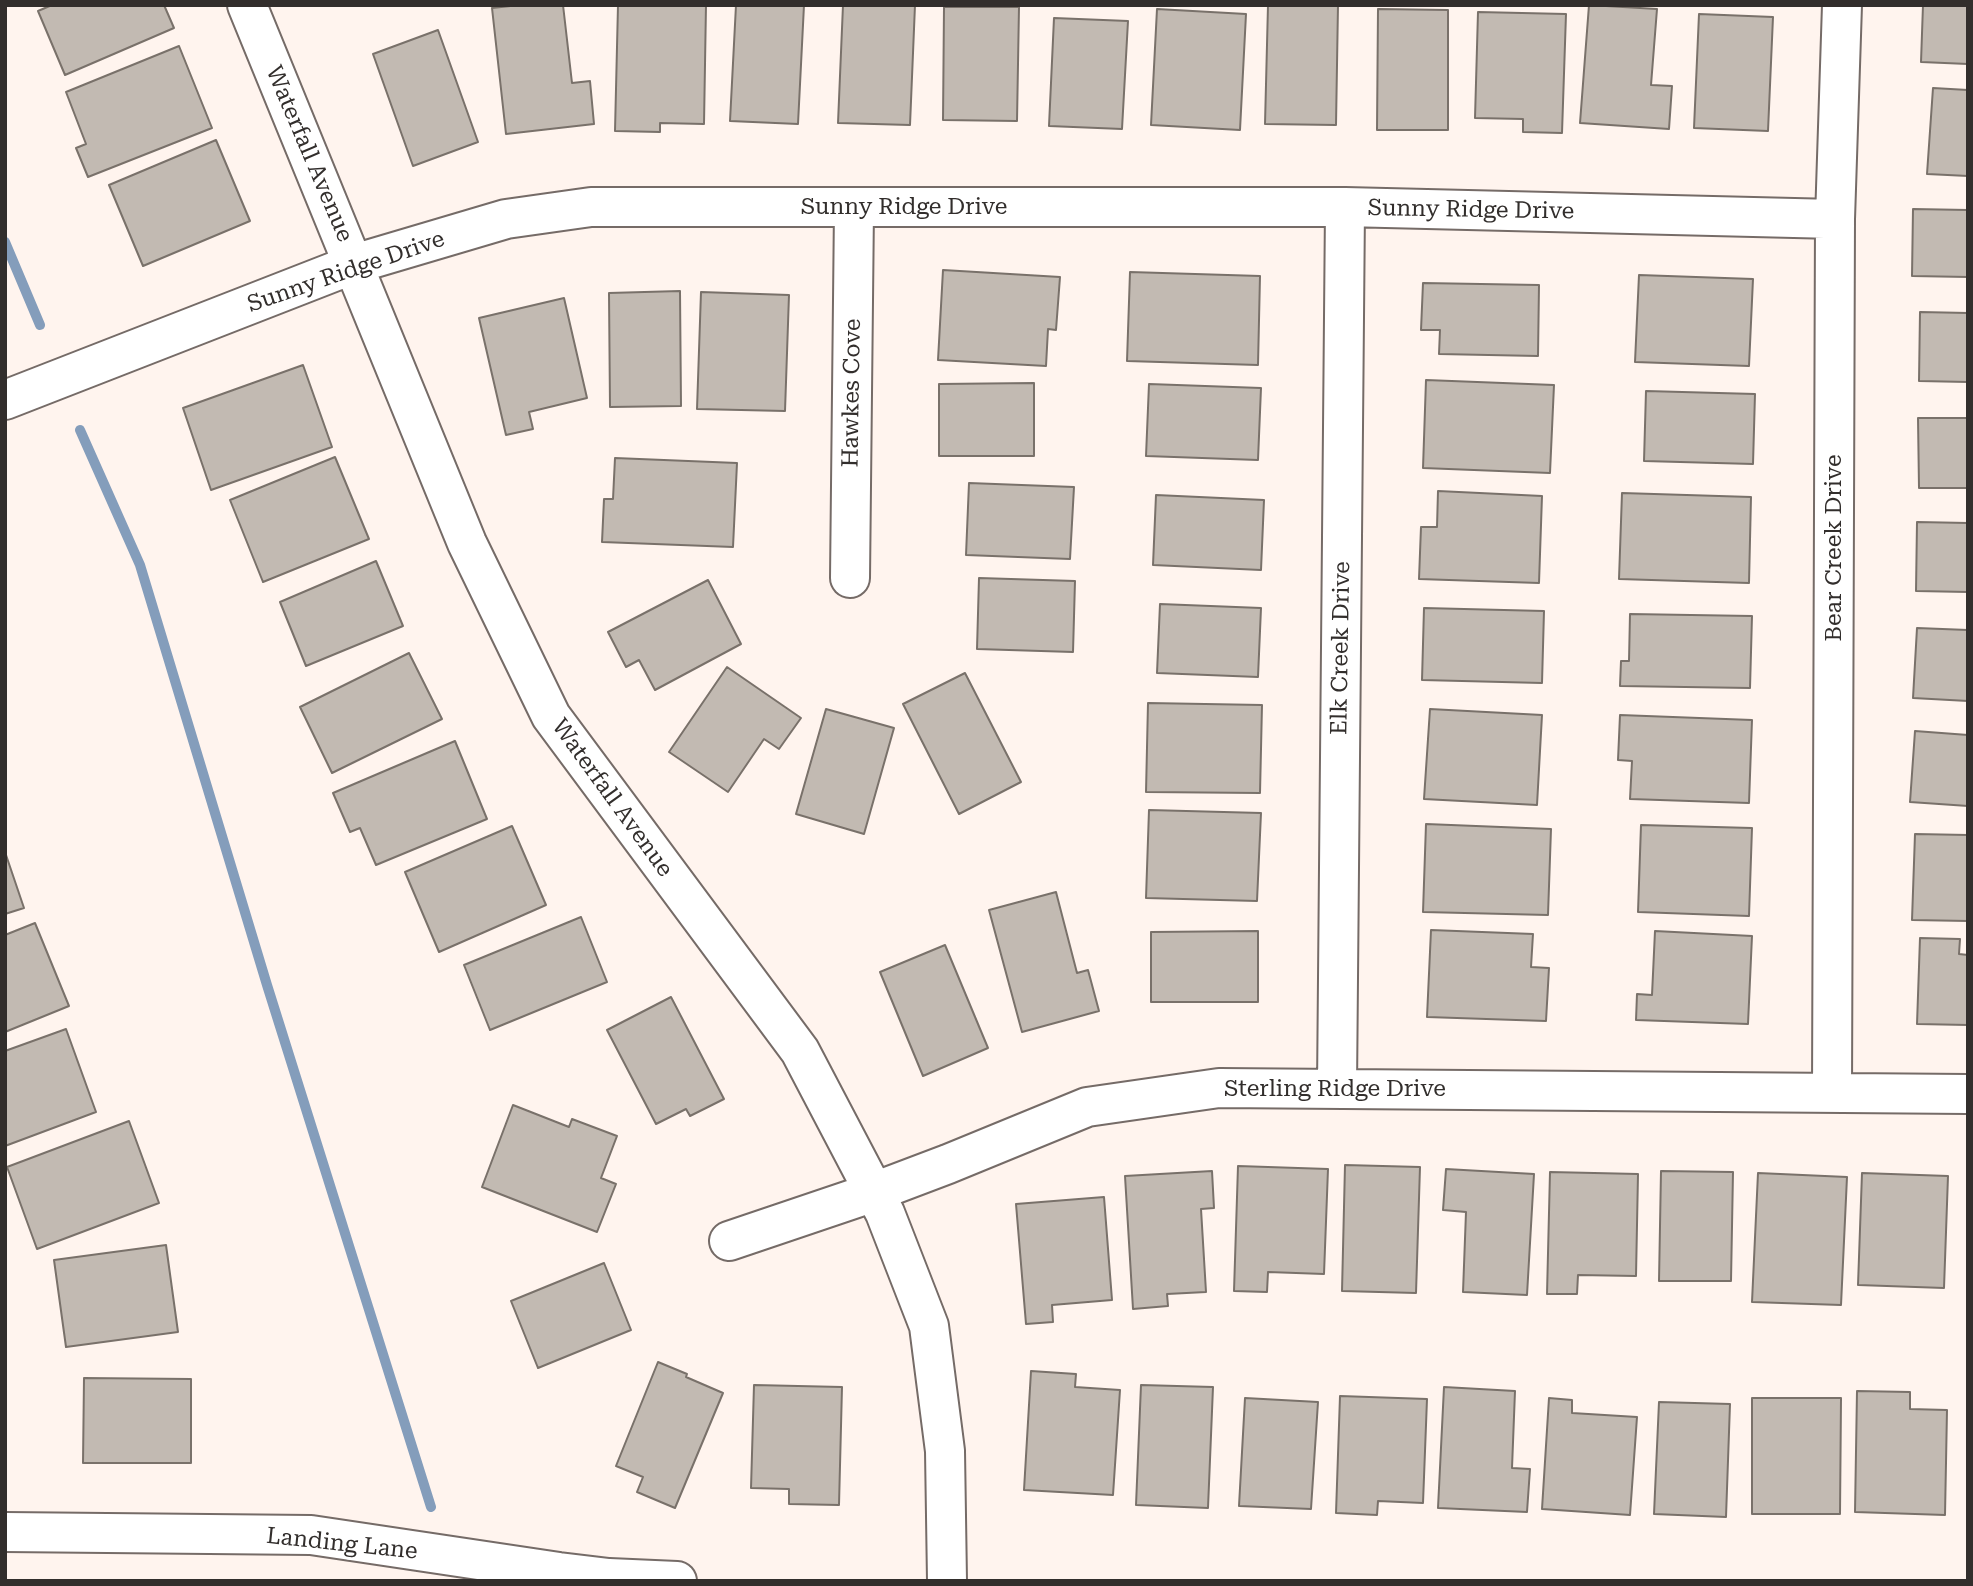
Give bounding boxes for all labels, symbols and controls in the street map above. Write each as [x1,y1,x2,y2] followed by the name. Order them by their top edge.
[259,62,359,246] street label: Waterfall Avenue
[801,193,1007,221] street label: Sunny Ridge Drive
[1367,194,1575,226] street label: Sunny Ridge Drive
[244,225,448,319] street label: Sunny Ridge Drive
[837,318,867,468] street label: Hawkes Cove
[1820,454,1848,642] street label: Bear Creek Drive
[1326,561,1356,735] street label: Elk Creek Drive
[545,714,679,882] street label: Waterfall Avenue
[1224,1075,1446,1103] street label: Sterling Ridge Drive
[265,1522,419,1566] street label: Landing Lane

